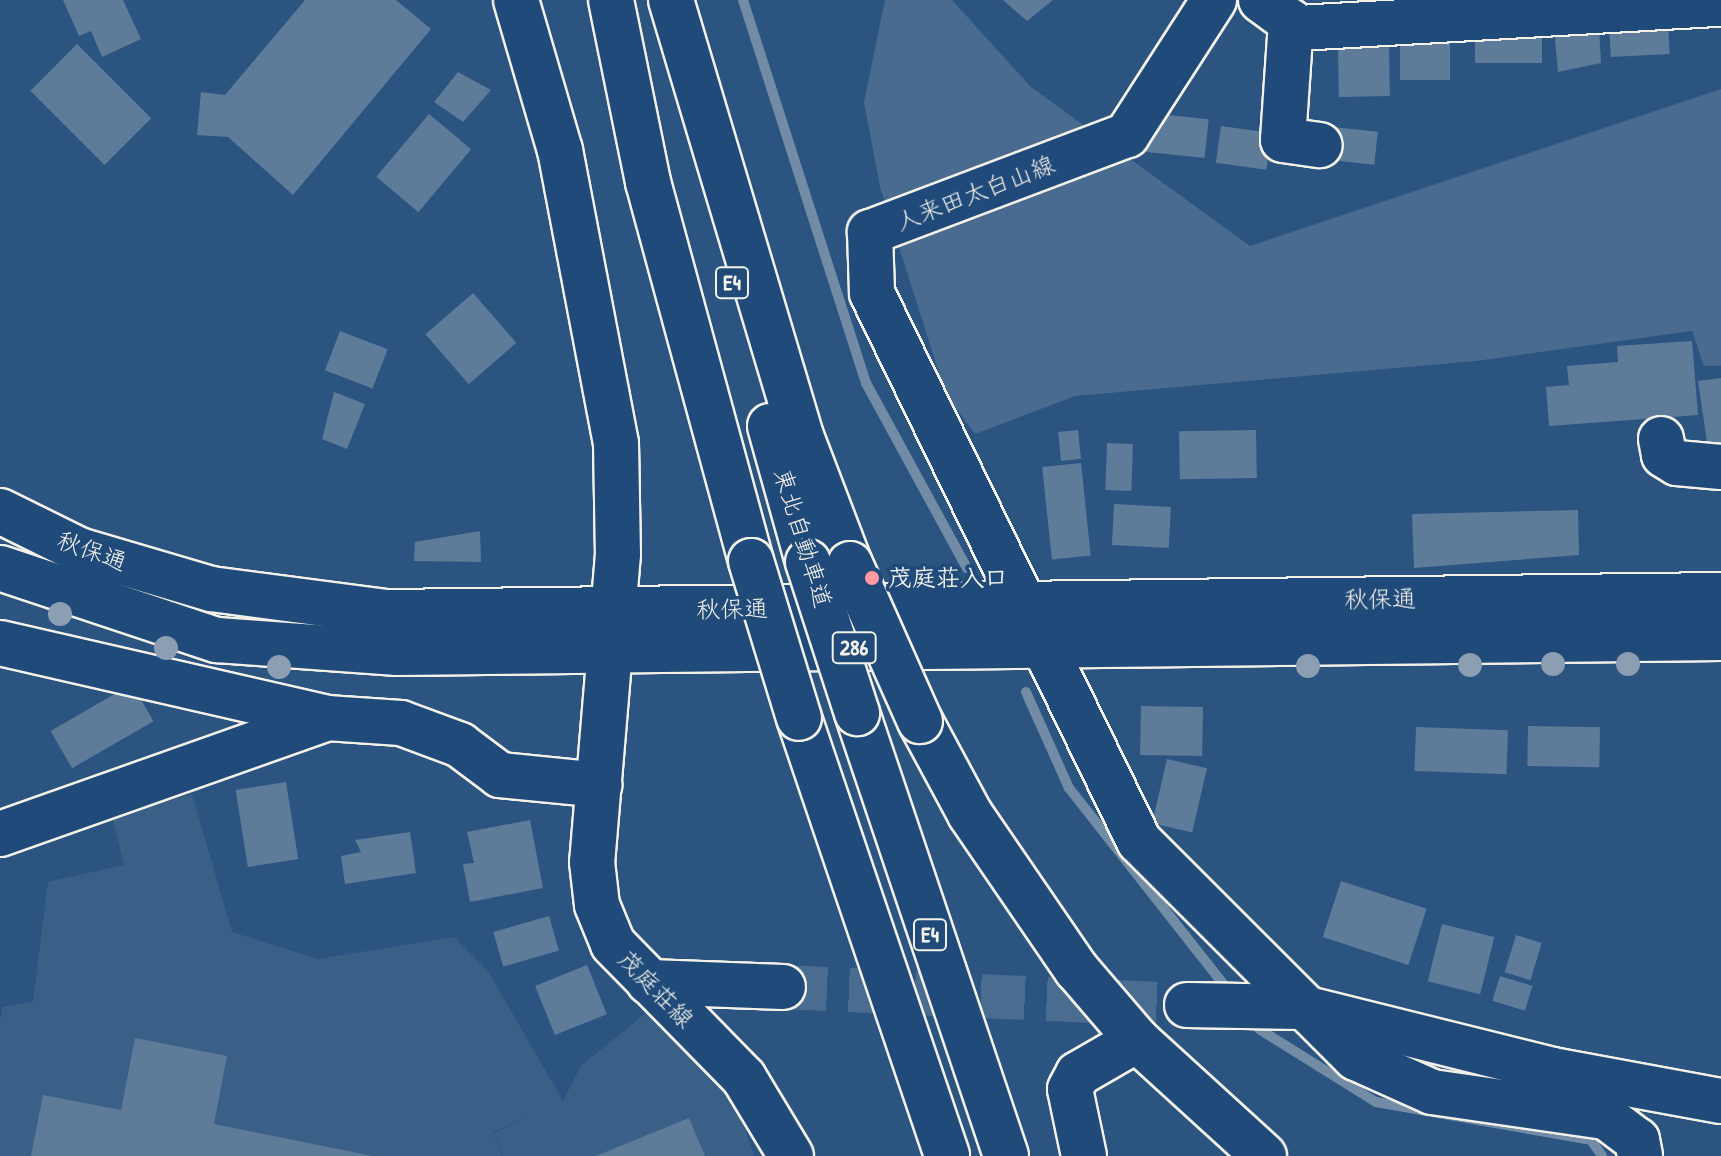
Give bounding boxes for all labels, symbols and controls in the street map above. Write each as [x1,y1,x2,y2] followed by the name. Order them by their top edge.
[891,149,1059,237] street label: 人来田太白山線
[714,265,750,301] road number: E4
[768,465,838,611] street label: 東北自動車道
[53,525,131,577] street label: 秋保通
[888,564,1008,592] place label: 茂庭荘入口
[863,569,881,587] marker: 茂庭荘入口
[1344,584,1416,614] street label: 秋保通
[696,594,768,624] street label: 秋保通
[830,630,878,666] road number: 286
[912,917,948,953] road number: E4
[612,944,700,1034] street label: 茂庭荘線

